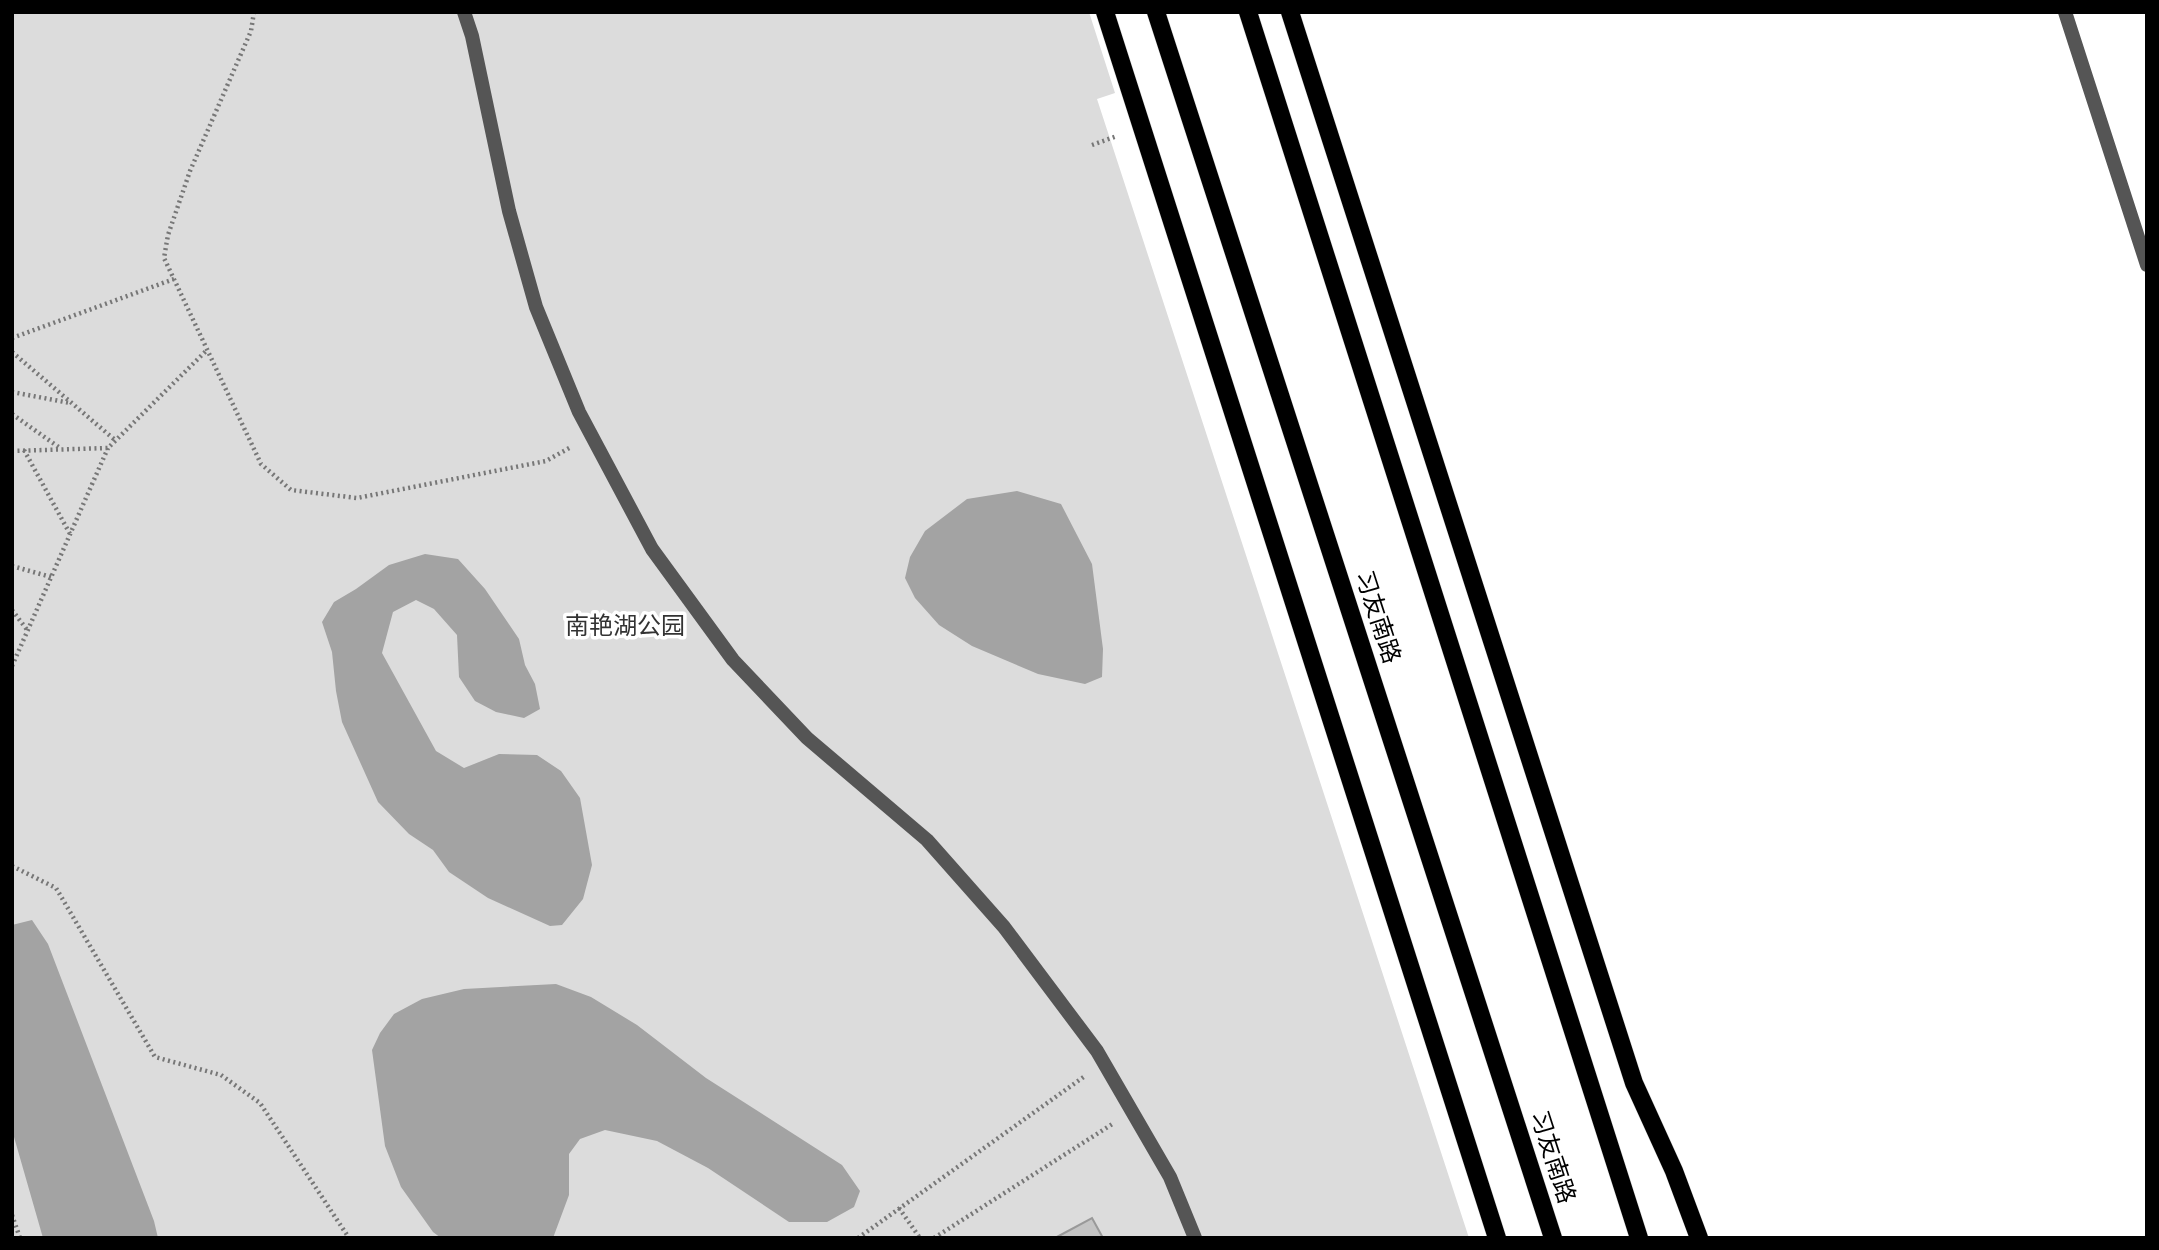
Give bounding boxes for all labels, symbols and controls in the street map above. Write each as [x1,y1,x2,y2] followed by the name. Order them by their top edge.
[1349,566,1410,667] street label: 习友南路
[565,608,685,641] park label: 南艳湖公园
[1524,1106,1585,1207] street label: 习友南路

